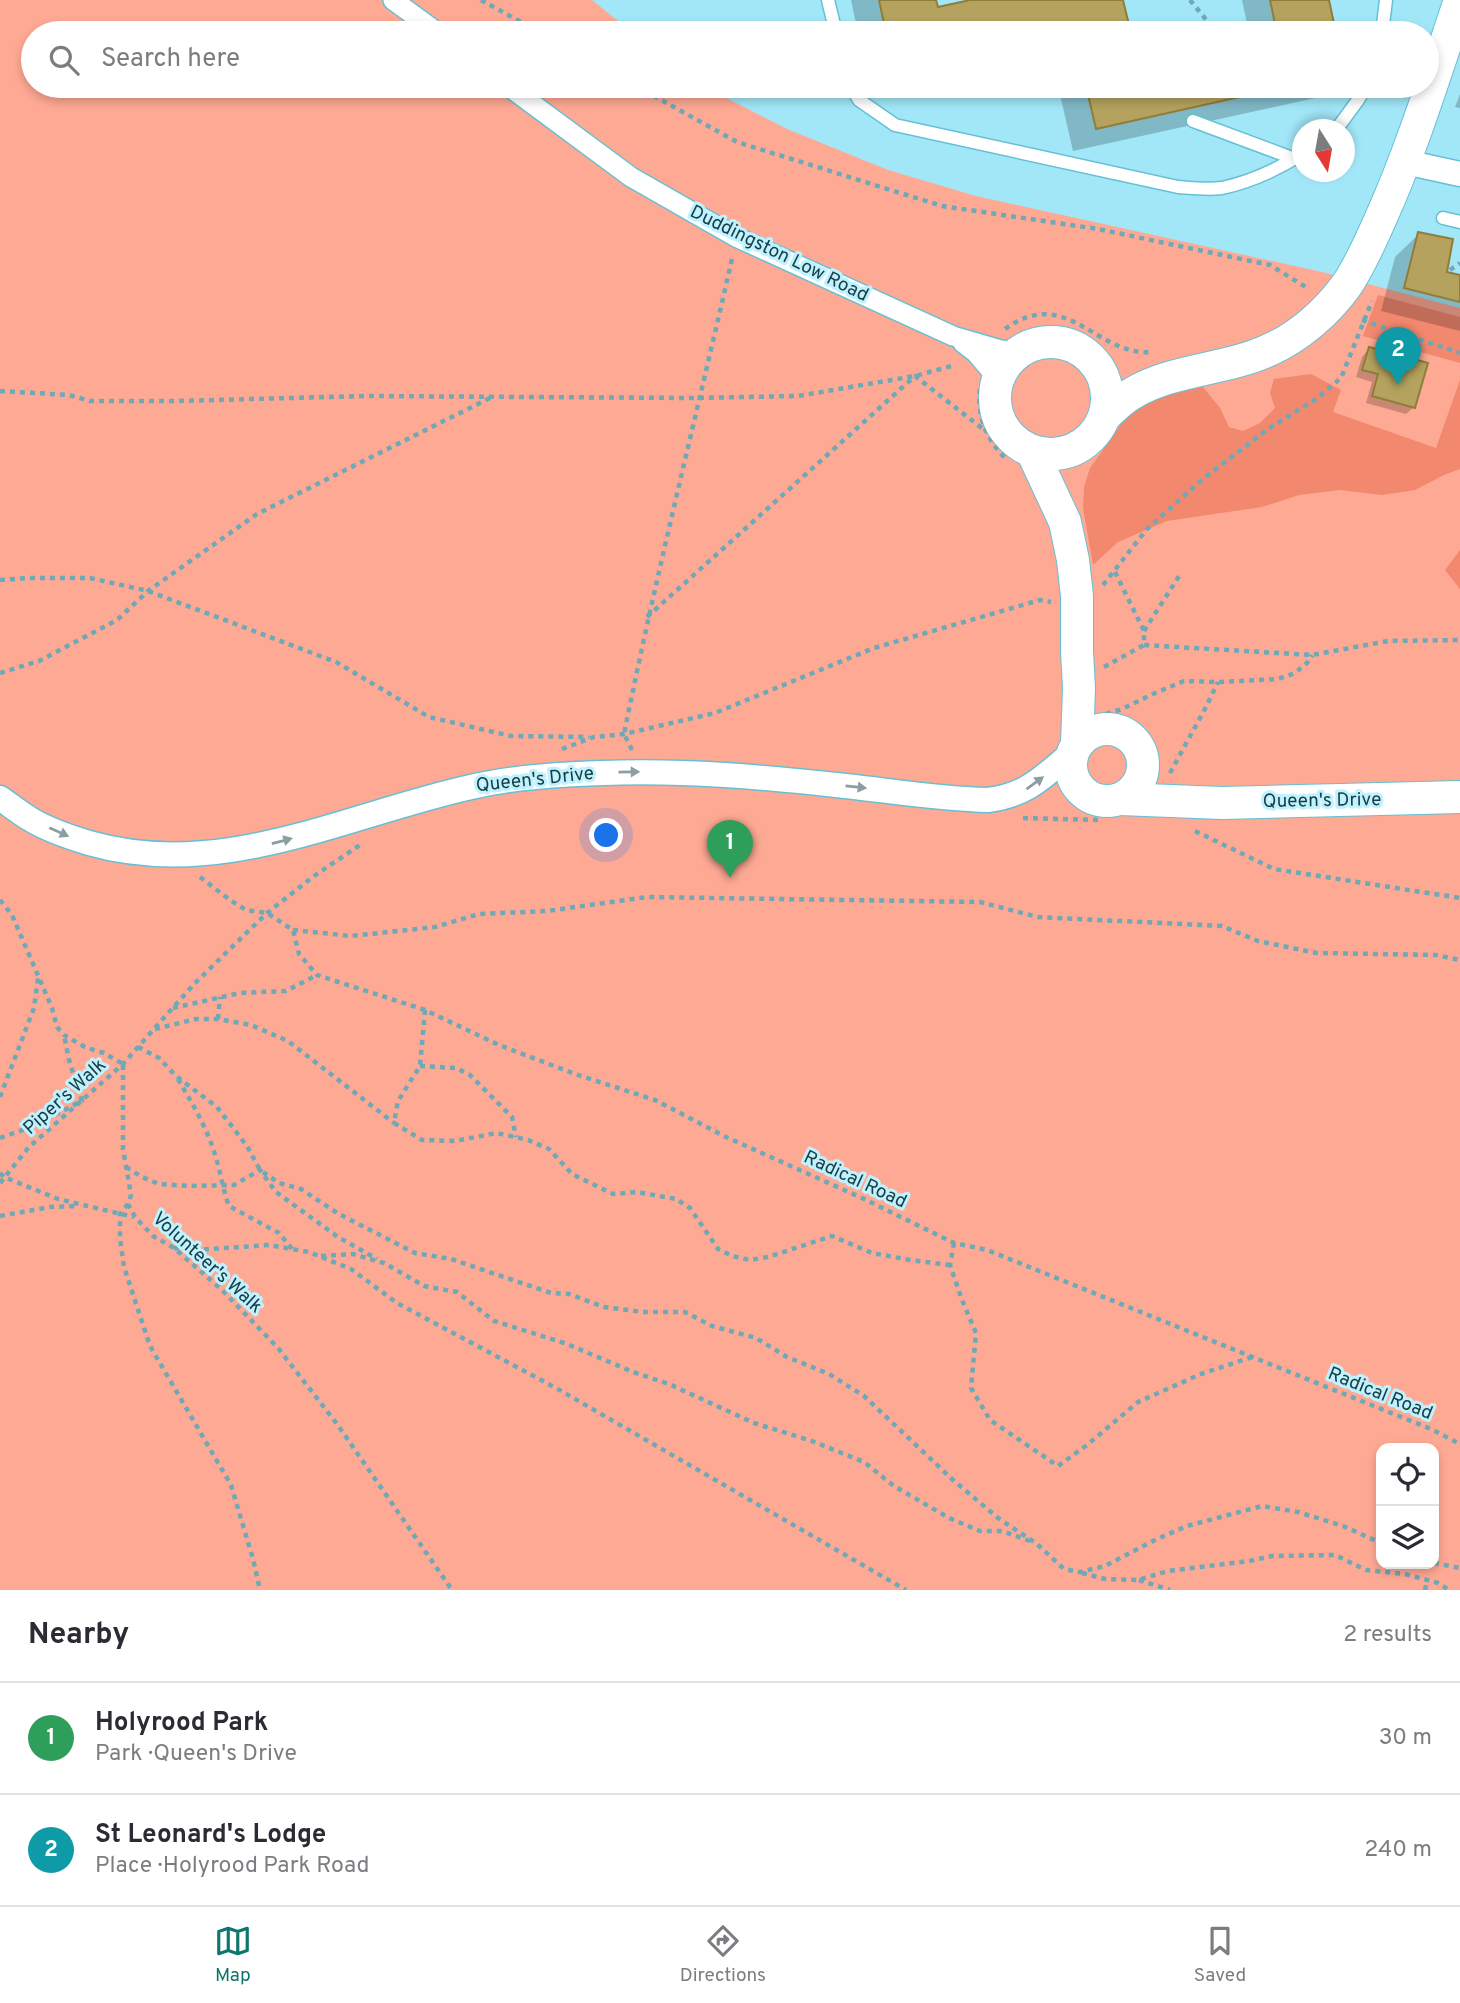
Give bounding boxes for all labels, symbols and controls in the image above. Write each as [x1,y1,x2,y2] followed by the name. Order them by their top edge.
[21,21,1439,98] search box
[45,41,83,79] icon: search
[101,43,240,76] text: Search here
[1292,119,1355,182] north arrow
[686,200,872,308] street label: Duddingston Low Road
[1375,327,1421,385] pin: 2
[475,762,595,798] street label: Queen's Drive
[618,766,640,778] one-way arrow
[1025,776,1044,790] one-way arrow
[845,782,867,793] one-way arrow
[1262,788,1382,814] street label: Queen's Drive
[589,818,623,852] your location
[707,820,753,878] pin: 1
[49,826,69,838] one-way arrow
[272,835,293,845] one-way arrow
[19,1054,111,1140] street label: Piper's Walk
[800,1146,910,1214] street label: Radical Road
[147,1207,267,1319] street label: Volunteer's Walk
[1324,1362,1436,1426] street label: Radical Road
[1376,1443,1439,1569] map controls
[1376,1443,1439,1506] button: locate
[1376,1506,1439,1569] button: layers
[28,1617,129,1654] text: Nearby
[1343,1621,1432,1650] text: 2 results
[95,1707,268,1740] text: Holyrood Park
[46,1724,56,1753] text: 1
[1379,1724,1432,1753] text: 30 m
[95,1740,297,1769] text: Park · Queen's Drive
[95,1819,326,1852] text: St Leonard's Lodge
[44,1836,58,1865] text: 2
[1364,1836,1432,1865] text: 240 m
[95,1852,369,1881] text: Place · Holyrood Park Road
[214,1922,252,1988] tab: Map
[680,1922,766,1988] tab: Directions
[1194,1922,1246,1988] tab: Saved

